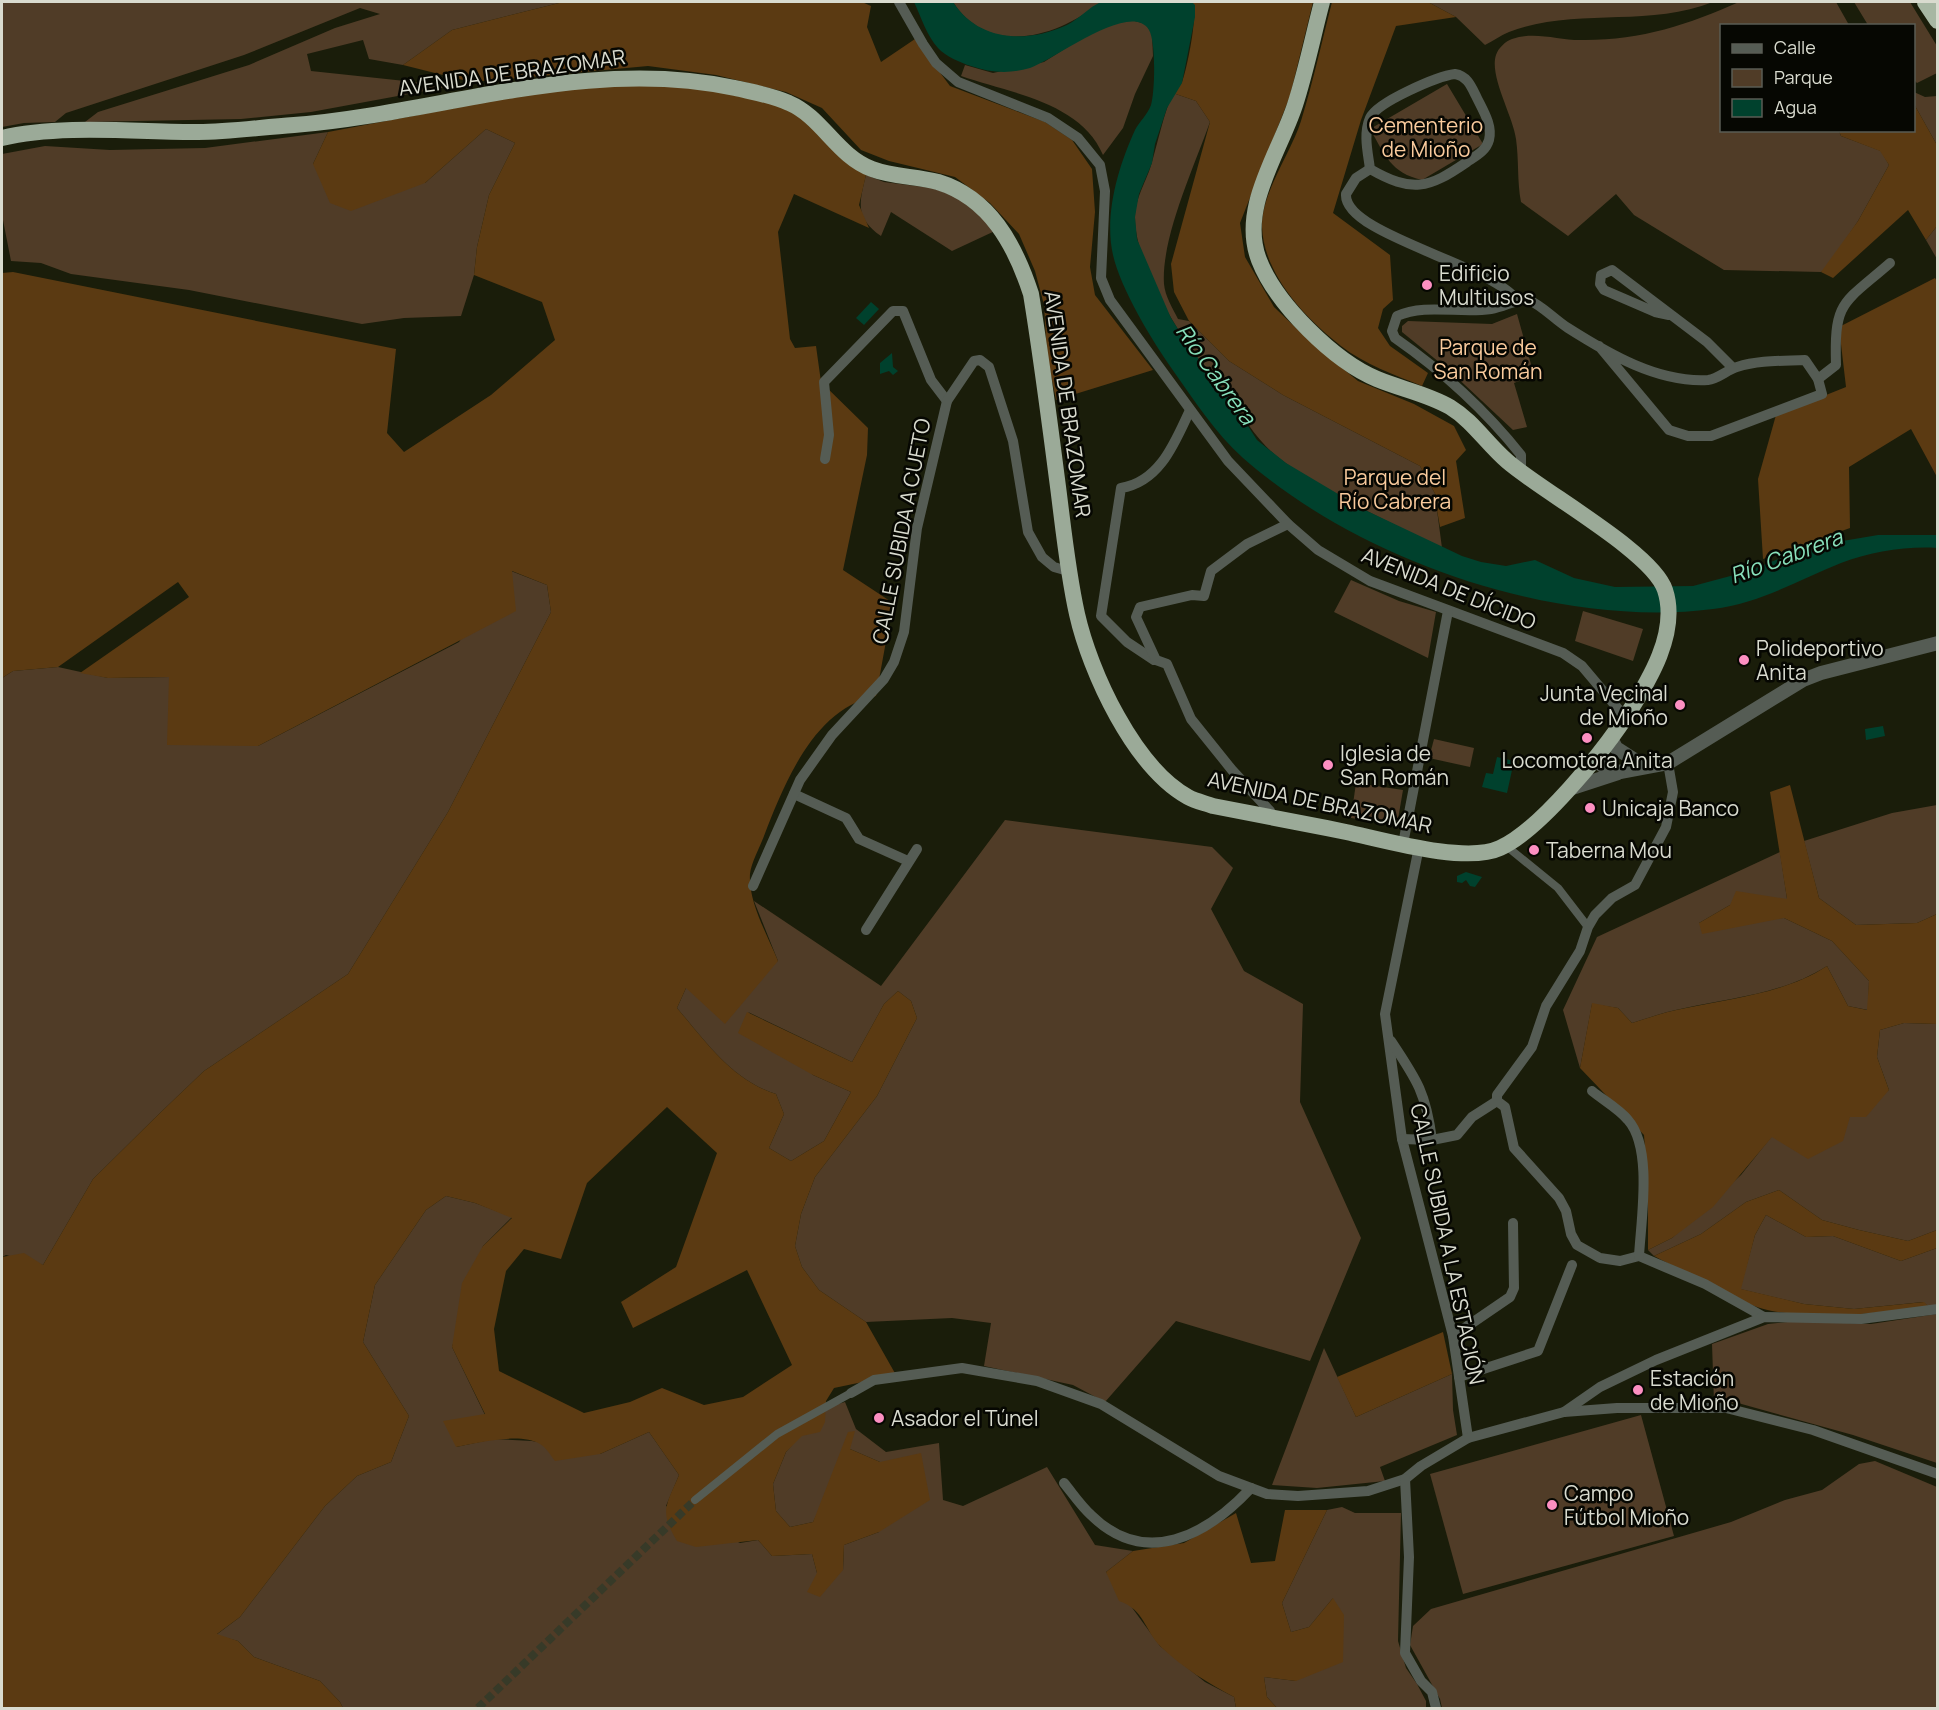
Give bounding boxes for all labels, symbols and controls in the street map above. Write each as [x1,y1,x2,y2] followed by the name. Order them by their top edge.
[1720,24,1915,132] legend
[1774,35,1816,59] text: Calle
[397,42,627,102] street label: AVENIDA DE BRAZOMAR
[1774,65,1833,89] text: Parque
[1774,95,1817,119] text: Agua
[1369,111,1483,163] park label: Cementerio de Mioño
[1439,259,1534,311] place label: Edificio Multiusos
[1420,278,1434,292] marker: Edificio Multiusos
[1038,289,1098,519] street label: AVENIDA DE BRAZOMAR
[1169,318,1264,432] water label: Río Cabrera
[1434,333,1542,385] park label: Parque de San Román
[865,416,937,646] street label: CALLE SUBIDA A CUETO
[1339,463,1451,515] park label: Parque del Río Cabrera
[1726,521,1848,590] water label: Río Cabrera
[1358,540,1540,636] street label: AVENIDA DE DÍCIDO
[1756,634,1884,686] place label: Polideportivo Anita
[1737,653,1751,667] marker: Polideportivo Anita
[1540,679,1668,731] place label: Junta Vecinal de Mioño
[1673,698,1687,712] marker: Junta Vecinal de Mioño
[1580,731,1594,745] marker: Locomotora Anita
[1340,739,1449,791] place label: Iglesia de San Román
[1501,746,1673,774] place label: Locomotora Anita
[1321,758,1335,772] marker: Iglesia de San Román
[1205,765,1435,839] street label: AVENIDA DE BRAZOMAR
[1602,794,1739,822] place label: Unicaja Banco
[1583,801,1597,815] marker: Unicaja Banco
[1546,836,1672,864] place label: Taberna Mou
[1527,843,1541,857] marker: Taberna Mou
[1404,1101,1492,1387] street label: CALLE SUBIDA A LA ESTACIÓN
[1650,1364,1739,1416] place label: Estación de Mioño
[1631,1383,1645,1397] marker: Estación de Mioño
[891,1404,1039,1432] place label: Asador el Túnel
[872,1411,886,1425] marker: Asador el Túnel
[1564,1479,1689,1531] place label: Campo Fútbol Mioño
[1545,1498,1559,1512] marker: Campo Fútbol Mioño

